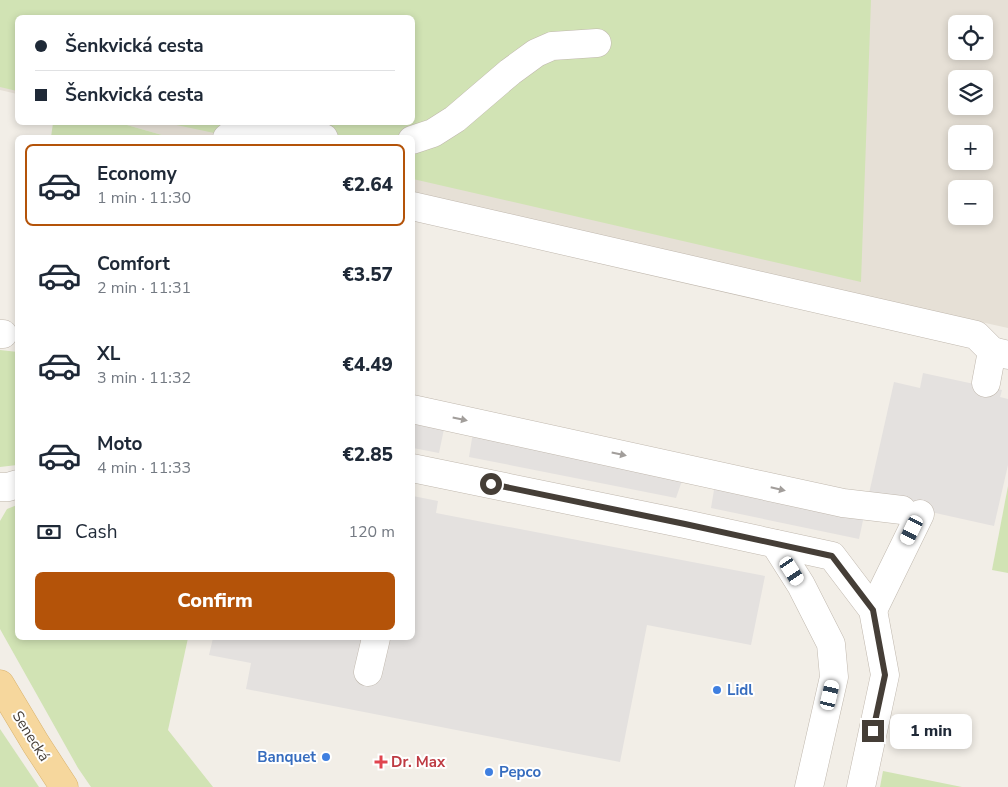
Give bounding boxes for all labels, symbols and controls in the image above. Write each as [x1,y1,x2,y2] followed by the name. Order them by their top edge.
[948,15,993,225] map controls
[948,15,993,60] button: locate
[65,33,204,59] text: Šenkvická cesta
[948,70,993,115] button: layers
[65,82,204,108] text: Šenkvická cesta
[948,125,993,170] button: +
[97,161,177,187] text: Economy
[37,163,82,208] icon: car
[342,172,393,198] text: €2.64
[948,180,993,225] button: −
[97,187,191,209] text: 1 min · 11:30
[97,251,170,277] text: Comfort
[37,253,82,298] icon: car
[342,262,393,288] text: €3.57
[97,277,191,299] text: 2 min · 11:31
[97,341,120,367] text: XL
[37,343,82,388] icon: car
[342,352,393,378] text: €4.49
[97,367,191,389] text: 3 min · 11:32
[453,415,468,423] one-way arrow
[97,431,143,457] text: Moto
[37,433,82,478] icon: car
[342,442,393,468] text: €2.85
[611,450,626,458] one-way arrow
[97,457,191,479] text: 4 min · 11:33
[480,473,502,495] route start
[770,485,786,493] one-way arrow
[898,513,925,547] car
[35,518,63,546] icon: cash
[75,519,117,545] text: Cash
[348,521,395,543] text: 120 m
[777,554,806,588] car
[35,572,395,630] button: Confirm
[819,679,840,711] car
[727,680,753,700] place label: Lidl
[711,684,723,696] marker: Lidl
[8,707,54,765] street label: Senecká
[890,714,973,748] callout: 1 min
[862,720,884,742] route end
[910,720,952,742] text: 1 min
[257,747,316,767] place label: Banquet
[320,751,332,763] marker: Banquet
[391,752,446,772] place label: Dr. Max
[375,756,387,768] marker: Dr. Max
[499,762,541,782] place label: Pepco
[483,766,495,778] marker: Pepco

